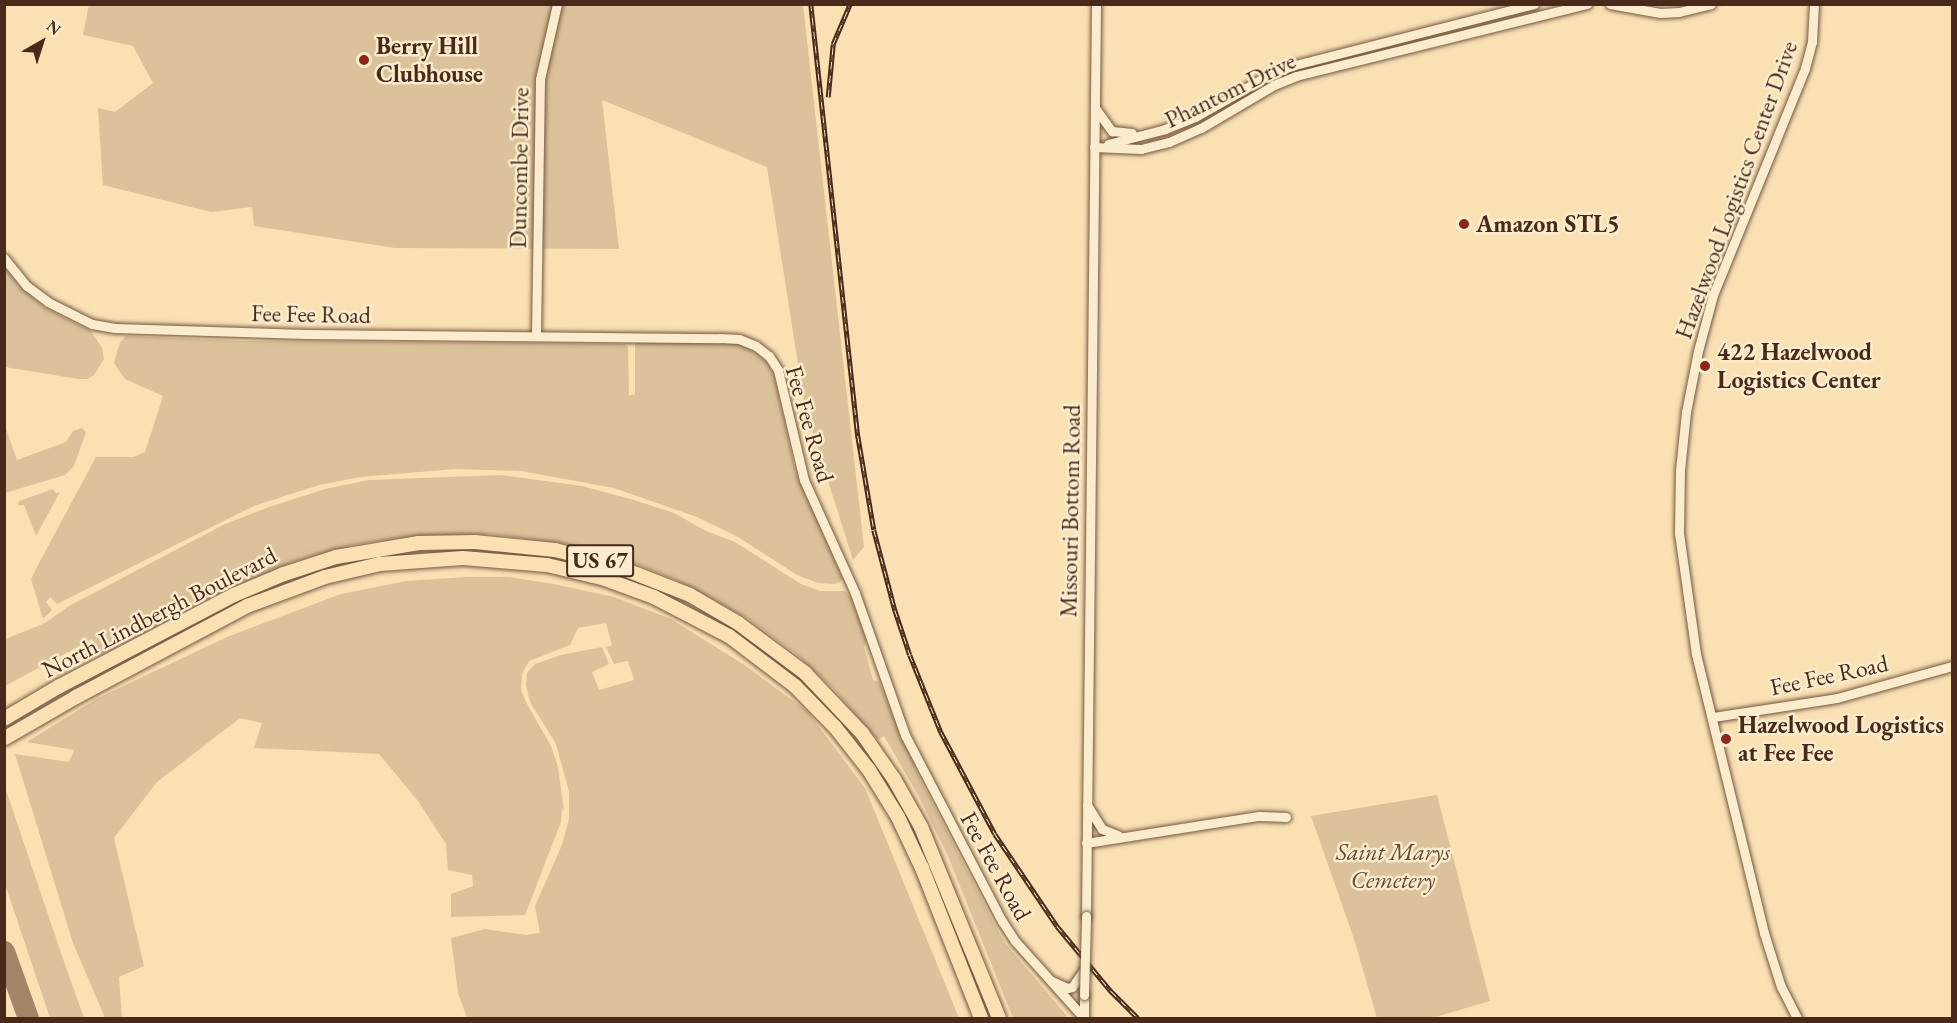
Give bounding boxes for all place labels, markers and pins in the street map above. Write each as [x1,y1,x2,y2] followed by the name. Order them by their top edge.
[376,32,483,88] place label: Berry Hill Clubhouse
[357,53,371,67] marker: Berry Hill Clubhouse
[1476,210,1620,238] place label: Amazon STL5
[1457,217,1471,231] marker: Amazon STL5
[1717,338,1881,394] place label: 422 Hazelwood Logistics Center
[1698,359,1712,373] marker: 422 Hazelwood Logistics Center
[1738,711,1944,767] place label: Hazelwood Logistics at Fee Fee
[1719,732,1733,746] marker: Hazelwood Logistics at Fee Fee

